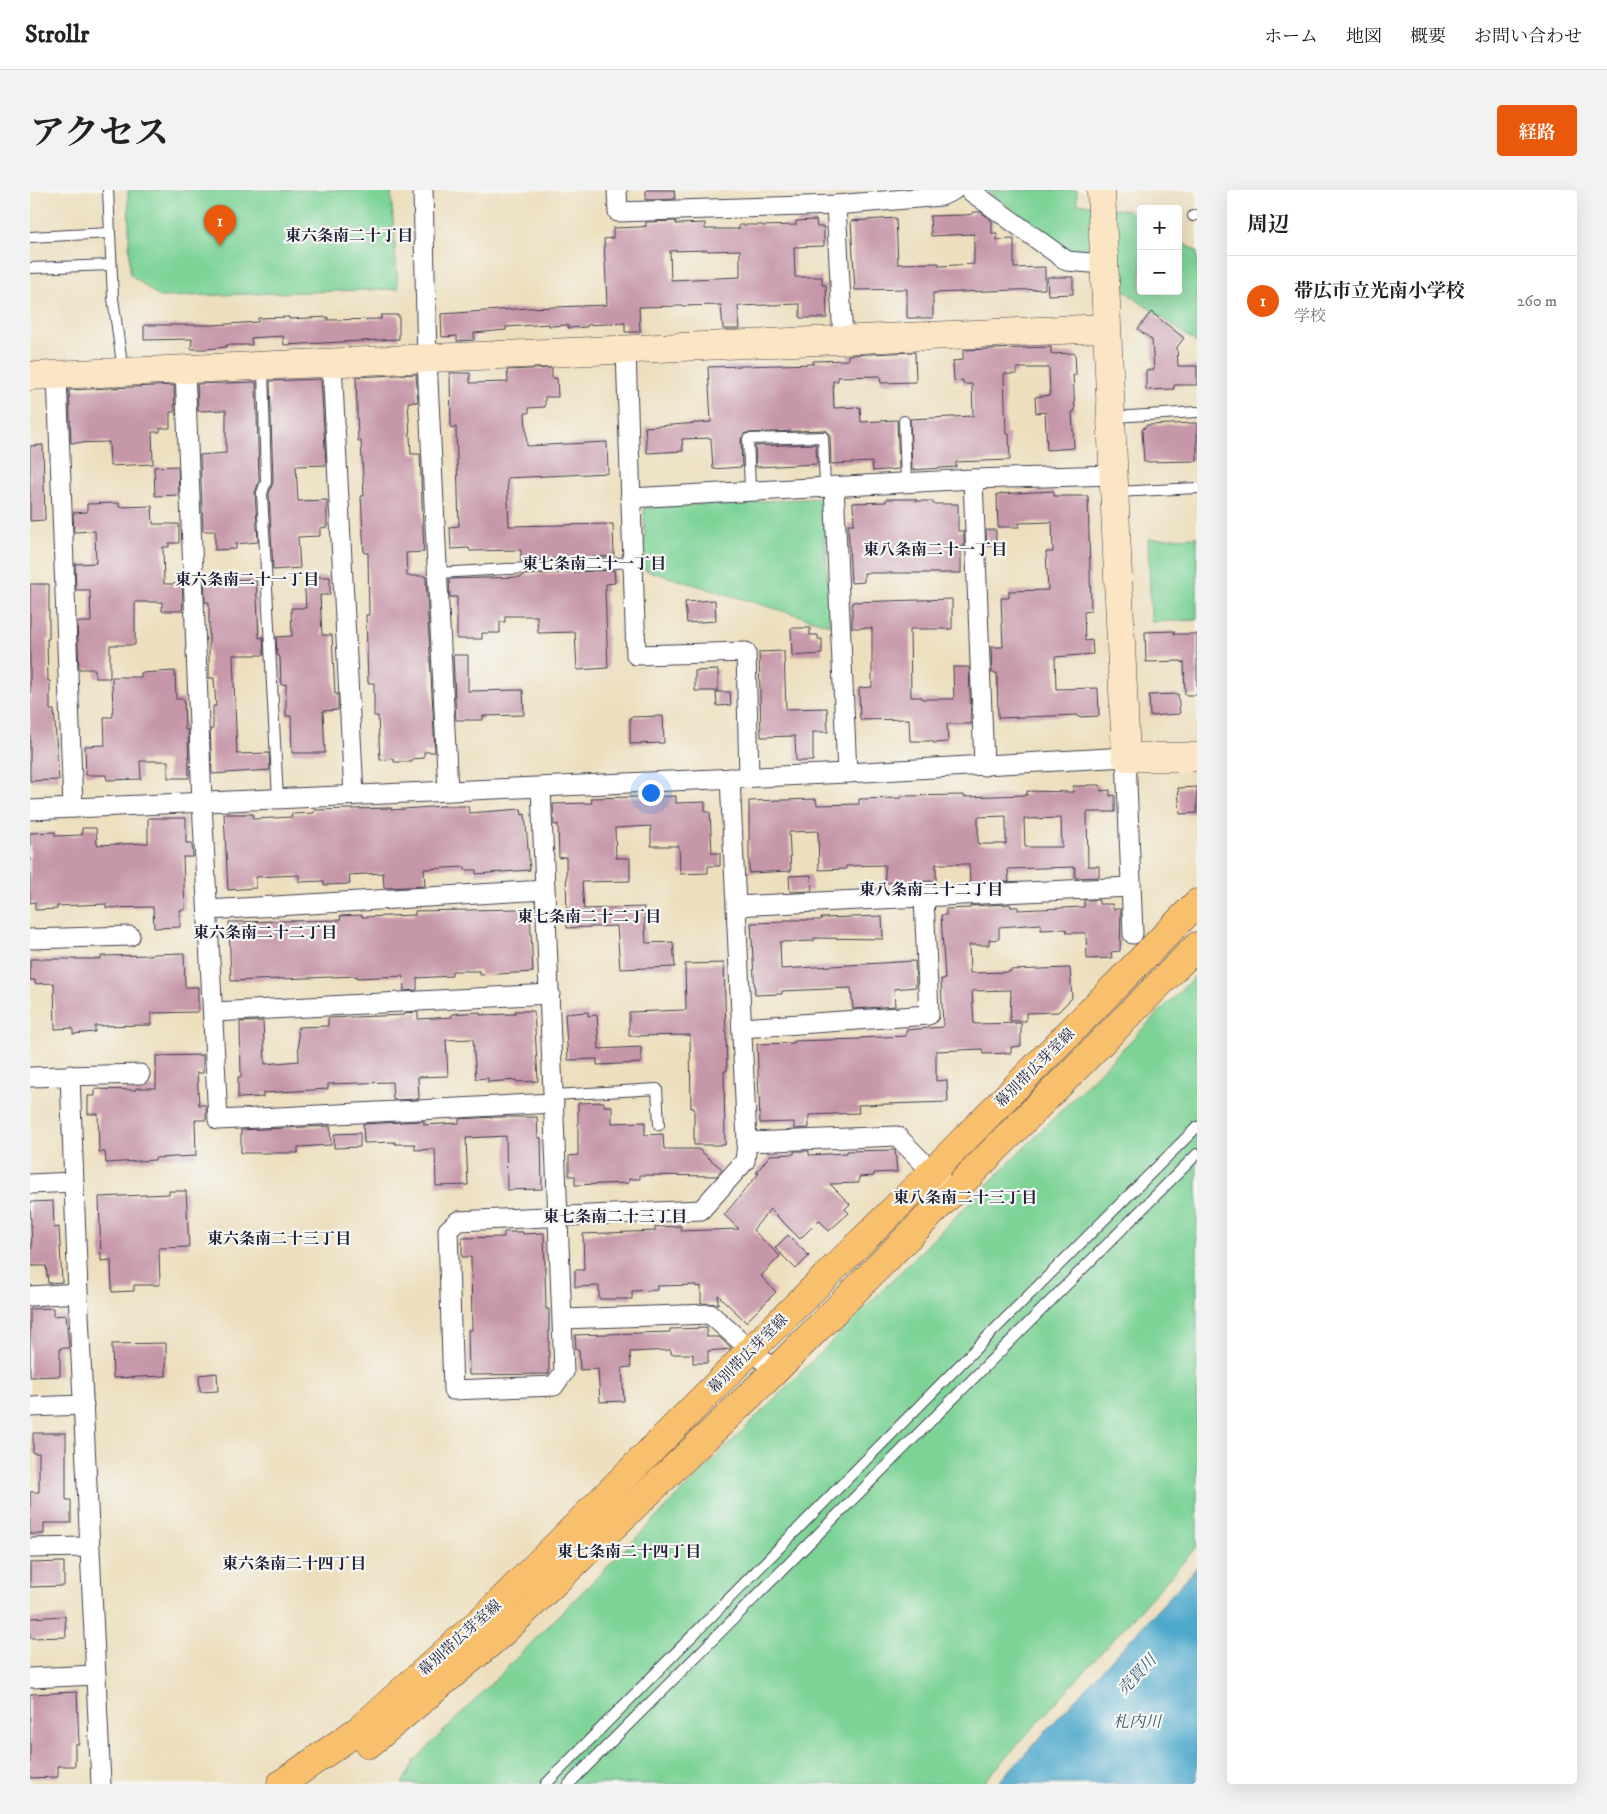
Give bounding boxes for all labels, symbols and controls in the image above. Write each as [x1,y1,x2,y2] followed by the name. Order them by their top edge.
[25,20,89,50] text: Strollr
[1264,26,1318,48] text: ホーム
[1346,26,1382,48] text: 地図
[1410,26,1446,48] text: 概要
[1474,26,1582,48] text: お問い合わせ
[1497,105,1577,156] button: 経路
[30,112,169,156] text: アクセス
[204,205,236,246] pin: 1
[1137,205,1182,295] map controls
[1137,205,1182,250] button: +
[1247,212,1289,238] text: 周辺
[285,226,413,246] district label: 東六条南二十丁目
[1137,250,1182,295] button: −
[1294,280,1465,303] text: 帯広市立光南小学校
[1260,291,1266,311] text: 1
[1517,291,1557,311] text: 260 m
[1294,306,1326,326] text: 学校
[863,540,1007,560] district label: 東八条南二十一丁目
[522,554,666,574] district label: 東七条南二十一丁目
[175,570,319,590] district label: 東六条南二十一丁目
[638,780,664,806] your location
[859,880,1003,900] district label: 東八条南二十二丁目
[517,907,661,927] district label: 東七条南二十二丁目
[193,923,337,943] district label: 東六条南二十二丁目
[991,1024,1079,1112] street label: 幕別帯広芽室線
[893,1188,1037,1208] district label: 東八条南二十三丁目
[543,1207,687,1227] district label: 東七条南二十三丁目
[207,1229,351,1249] district label: 東六条南二十三丁目
[704,1310,792,1398] street label: 幕別帯広芽室線
[557,1542,701,1562] district label: 東七条南二十四丁目
[222,1554,366,1574] district label: 東六条南二十四丁目
[415,1596,505,1680] street label: 幕別帯広芽室線
[1113,1649,1162,1699] water label: 売買川
[1113,1712,1163,1732] water label: 札内川

